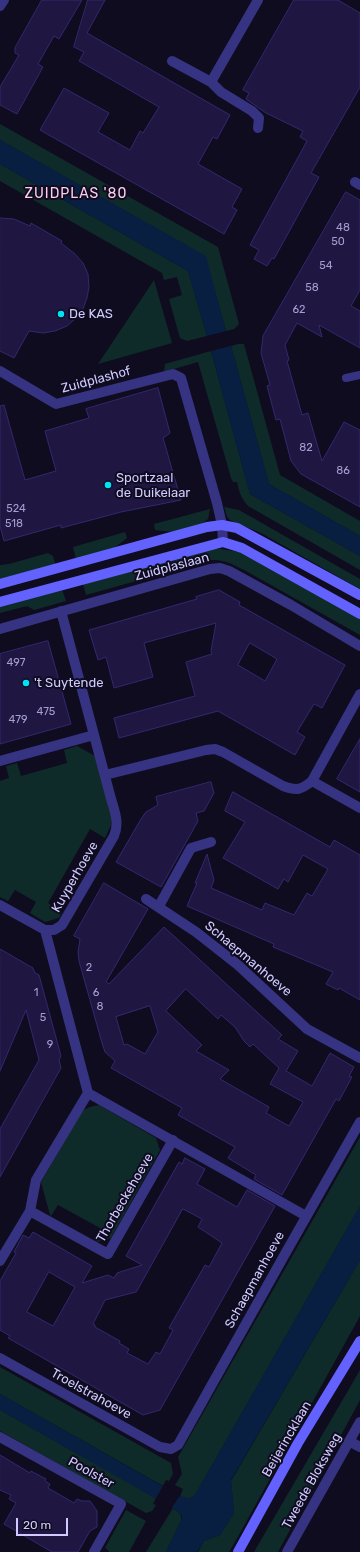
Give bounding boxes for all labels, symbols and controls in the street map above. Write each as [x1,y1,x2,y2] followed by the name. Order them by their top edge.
[25,186,127,202] district label: ZUIDPLAS '80
[336,221,350,235] house number: 48
[331,235,345,249] house number: 50
[319,259,333,273] house number: 54
[305,281,319,295] house number: 58
[292,303,306,317] house number: 62
[69,306,113,322] place label: De KAS
[56,309,66,319] marker: De KAS
[60,363,132,397] street label: Zuidplashof
[299,441,313,455] house number: 82
[336,464,350,478] house number: 86
[116,470,190,501] place label: Sportzaal de Duikelaar
[103,480,113,490] marker: Sportzaal de Duikelaar
[6,502,26,516] house number: 524
[5,517,23,531] house number: 518
[133,550,211,584] street label: Zuidplaslaan
[7,656,25,670] house number: 497
[34,675,103,691] place label: 't Suytende
[21,678,31,688] marker: 't Suytende
[37,705,55,719] house number: 475
[9,713,27,727] house number: 479
[48,839,102,915] street label: Kuyperhoeve
[201,918,295,1000] street label: Schaepmanhoeve
[86,961,92,975] house number: 2
[34,986,38,1000] house number: 1
[93,986,99,1000] house number: 6
[97,1000,103,1014] house number: 8
[40,1011,46,1025] house number: 5
[47,1038,53,1052] house number: 9
[93,1151,157,1245] street label: Thorbeckehoeve
[222,1229,288,1331] street label: Schaepmanhoeve
[48,1365,134,1423] street label: Troelstrahoeve
[259,1398,315,1480] street label: Beijerincklaan
[279,1430,345,1532] street label: Tweede Bloksweg
[65,1454,117,1492] street label: Poolster
[18,1510,70,1536] scale bar
[23,1518,51,1532] text: 20 m

